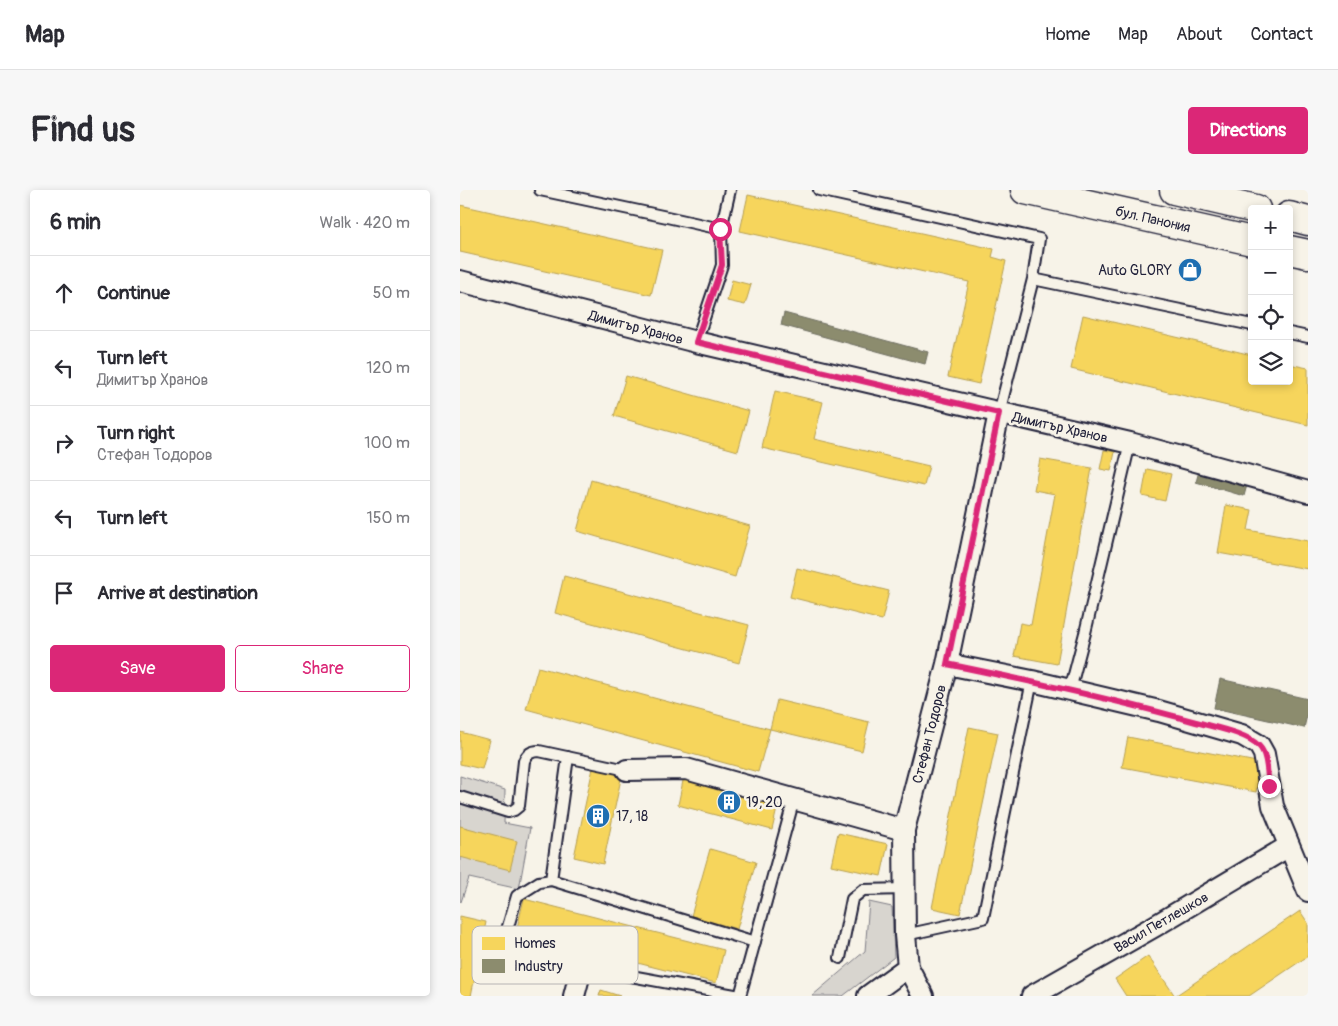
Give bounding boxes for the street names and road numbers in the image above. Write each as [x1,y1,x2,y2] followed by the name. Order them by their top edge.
[1114,203,1192,236] street label: бул. Панония
[586,306,685,348] street label: Димитър Хранов
[1010,408,1109,447] street label: Димитър Хранов
[909,683,950,785] street label: Стефан Тодоров
[1111,888,1212,956] street label: Васил Петлешков

